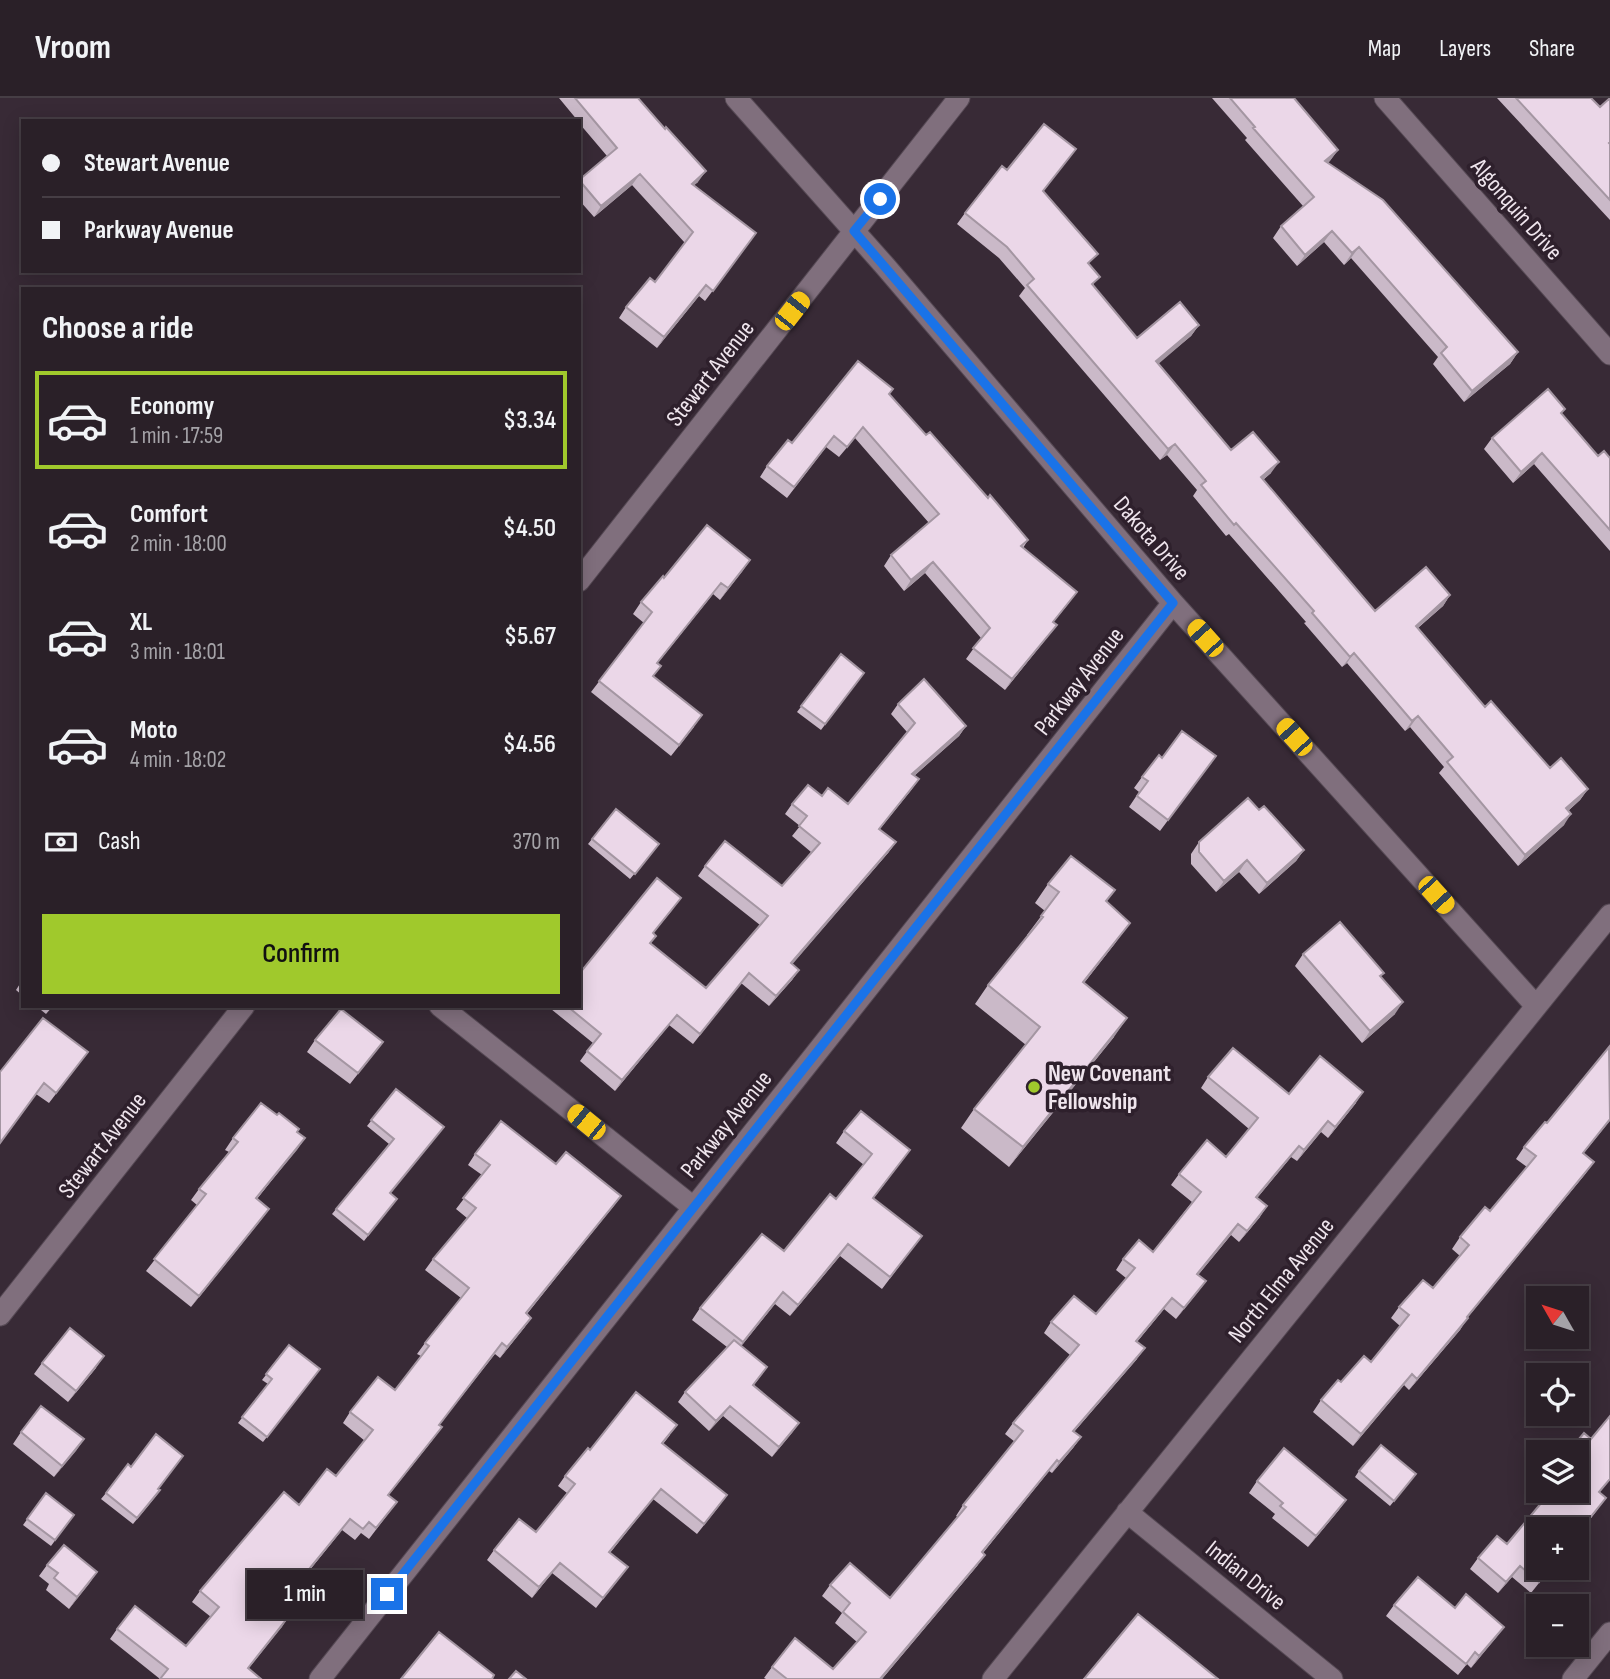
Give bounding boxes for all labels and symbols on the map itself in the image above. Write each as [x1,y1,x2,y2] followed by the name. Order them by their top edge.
[1464,152,1569,266] street label: Algonquin Drive
[864,183,896,215] route start
[771,288,814,334] car
[660,315,761,432] street label: Stewart Avenue
[1107,490,1196,586] street label: Dakota Drive
[1184,615,1227,661] car
[1028,621,1131,741] street label: Parkway Avenue
[1273,714,1316,760] car
[1415,872,1458,918] car
[1048,1059,1171,1116] place label: New Covenant Fellowship
[674,1065,778,1184] street label: Parkway Avenue
[1026,1079,1042,1095] marker: New Covenant Fellowship
[52,1087,153,1204] street label: Stewart Avenue
[564,1101,609,1143] car
[1222,1212,1341,1349] street label: North Elma Avenue
[1526,1286,1589,1349] north arrow
[1200,1534,1292,1616] street label: Indian Drive
[247,1570,362,1618] callout: 1 min
[371,1578,403,1610] route end

